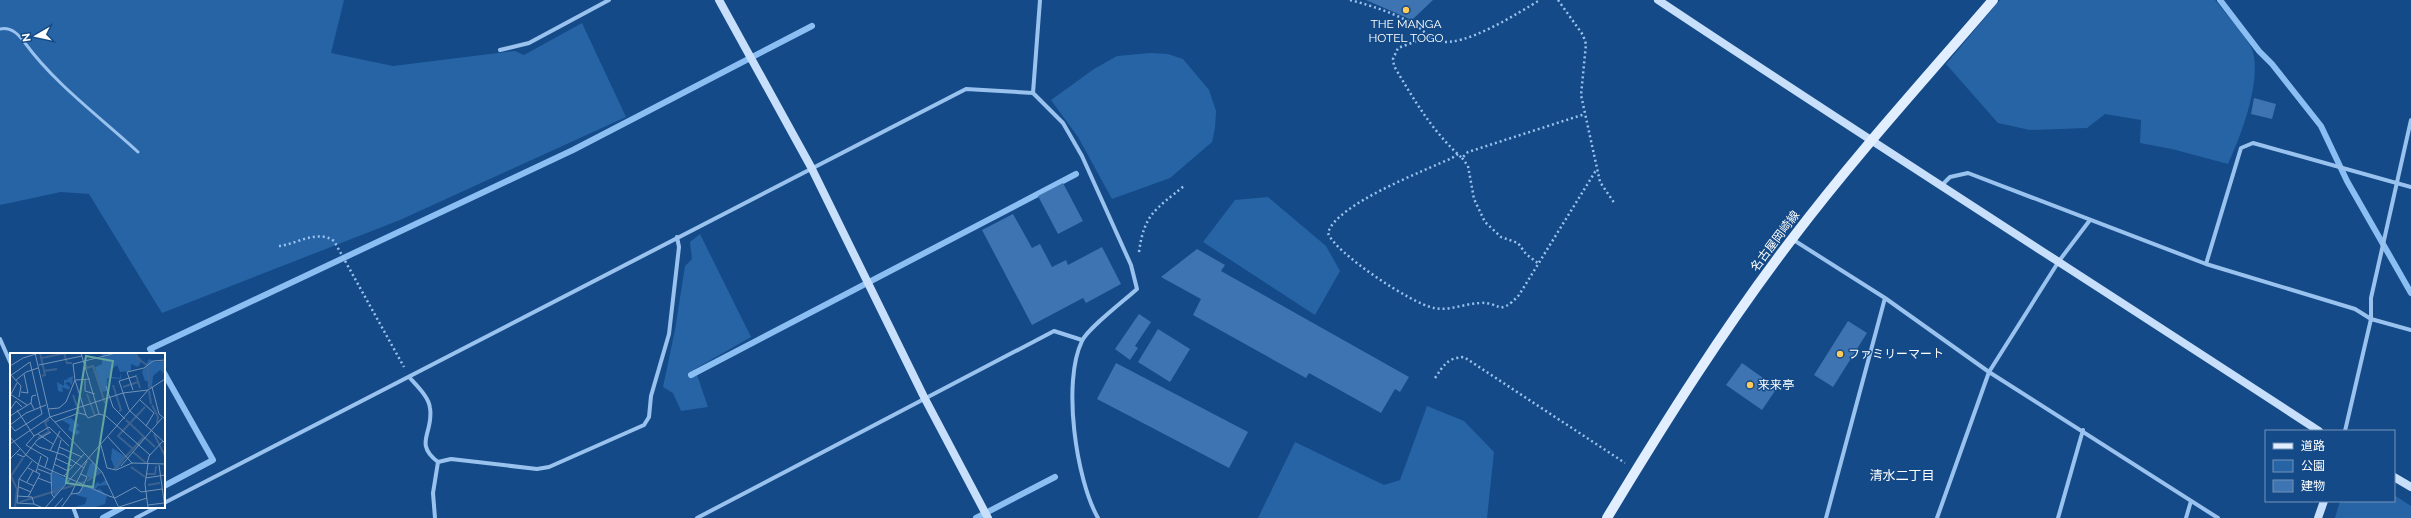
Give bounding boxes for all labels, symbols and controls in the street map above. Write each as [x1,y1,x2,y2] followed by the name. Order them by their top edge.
[1401,5,1411,15] marker: THE MANGA HOTEL TOGO
[16,16,56,56] north arrow
[1368,17,1444,45] place label: THE MANGA HOTEL TOGO
[20,32,34,43] text: N
[1748,208,1802,274] street label: 名古屋岡崎線
[1848,347,1944,361] place label: ファミリーマート
[1835,349,1845,359] marker: ファミリーマート
[10,353,165,508] inset map
[1758,378,1794,392] place label: 来来亭
[1745,380,1755,390] marker: 来来亭
[2265,430,2395,502] legend
[2301,439,2325,453] text: 道路
[2301,459,2325,473] text: 公園
[1869,468,1935,483] district label: 清水二丁目
[2301,479,2325,493] text: 建物

